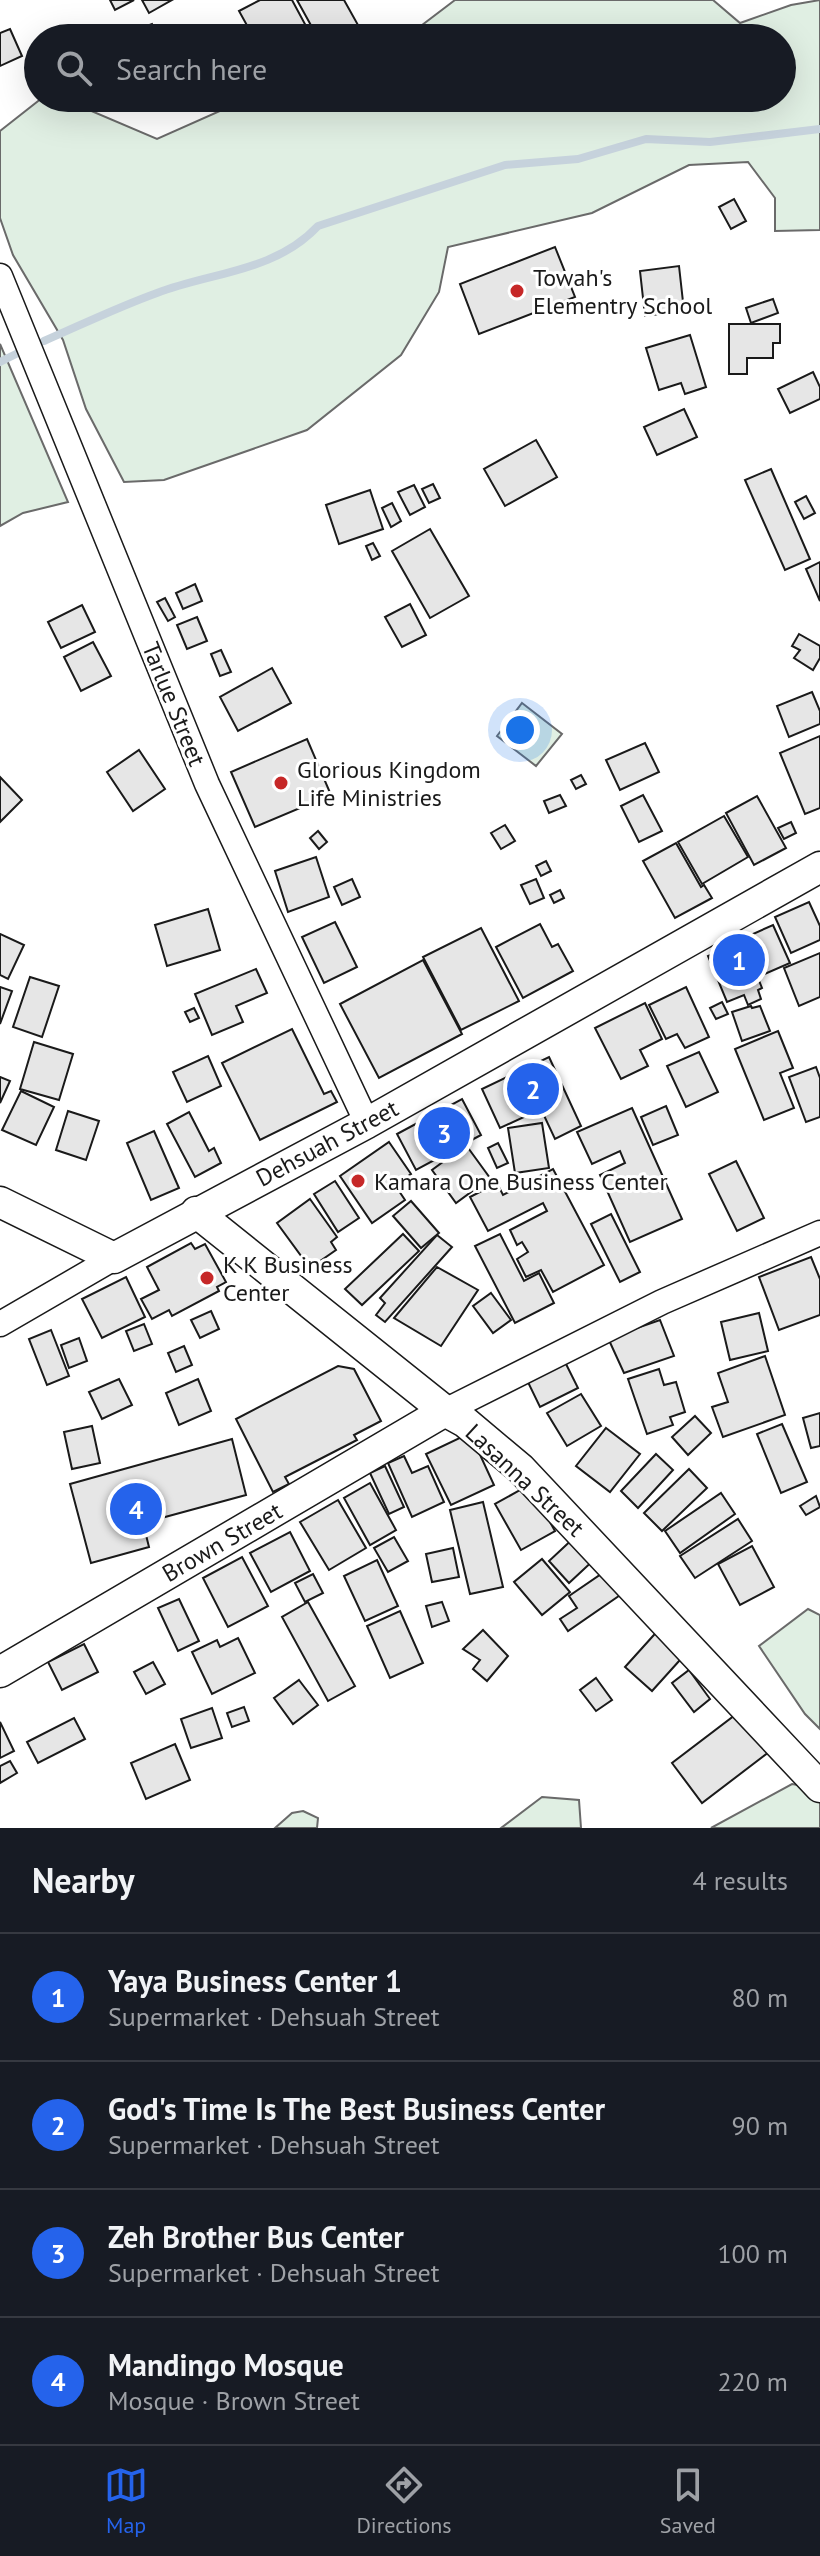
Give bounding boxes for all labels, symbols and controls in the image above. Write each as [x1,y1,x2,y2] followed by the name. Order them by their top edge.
[24,24,796,112] search box
[52,46,96,90] icon: search
[116,49,267,88] text: Search here
[533,262,712,321] place label: Towah's Elementry School
[508,282,526,300] marker: Towah's Elementry School
[135,638,213,770] street label: Tarlue Street
[500,710,540,750] your location
[297,754,481,813] place label: Glorious Kingdom Life Ministries
[272,774,290,792] marker: Glorious Kingdom Life Ministries
[713,930,765,990] pin: 1
[507,1059,559,1119] pin: 2
[251,1093,403,1193] street label: Dehsuah Street
[418,1103,470,1163] pin: 3
[374,1166,668,1197] place label: Kamara One Business Center
[349,1172,367,1190] marker: Kamara One Business Center
[223,1249,353,1308] place label: K K Business Center
[198,1269,216,1287] marker: K K Business Center
[459,1417,591,1543] street label: Lasanna Street
[110,1479,162,1539] pin: 4
[157,1495,287,1589] street label: Brown Street
[32,1858,134,1902] text: Nearby
[693,1864,788,1897] text: 4 results
[108,1961,402,2000] text: Yaya Business Center 1
[51,1981,65,2014] text: 1
[732,1981,788,2014] text: 80 m
[108,2000,440,2033] text: Supermarket · Dehsuah Street
[108,2089,605,2128] text: God's Time Is The Best Business Center
[51,2109,65,2142] text: 2
[732,2109,788,2142] text: 90 m
[108,2128,440,2161] text: Supermarket · Dehsuah Street
[108,2217,404,2256] text: Zeh Brother Bus Center
[51,2237,65,2270] text: 3
[717,2237,788,2270] text: 100 m
[108,2256,440,2289] text: Supermarket · Dehsuah Street
[108,2345,344,2384] text: Mandingo Mosque
[51,2365,65,2398] text: 4
[717,2365,788,2398] text: 220 m
[108,2384,360,2417] text: Mosque · Brown Street
[104,2463,148,2539] tab: Map
[356,2463,452,2539] tab: Directions
[660,2463,716,2539] tab: Saved

